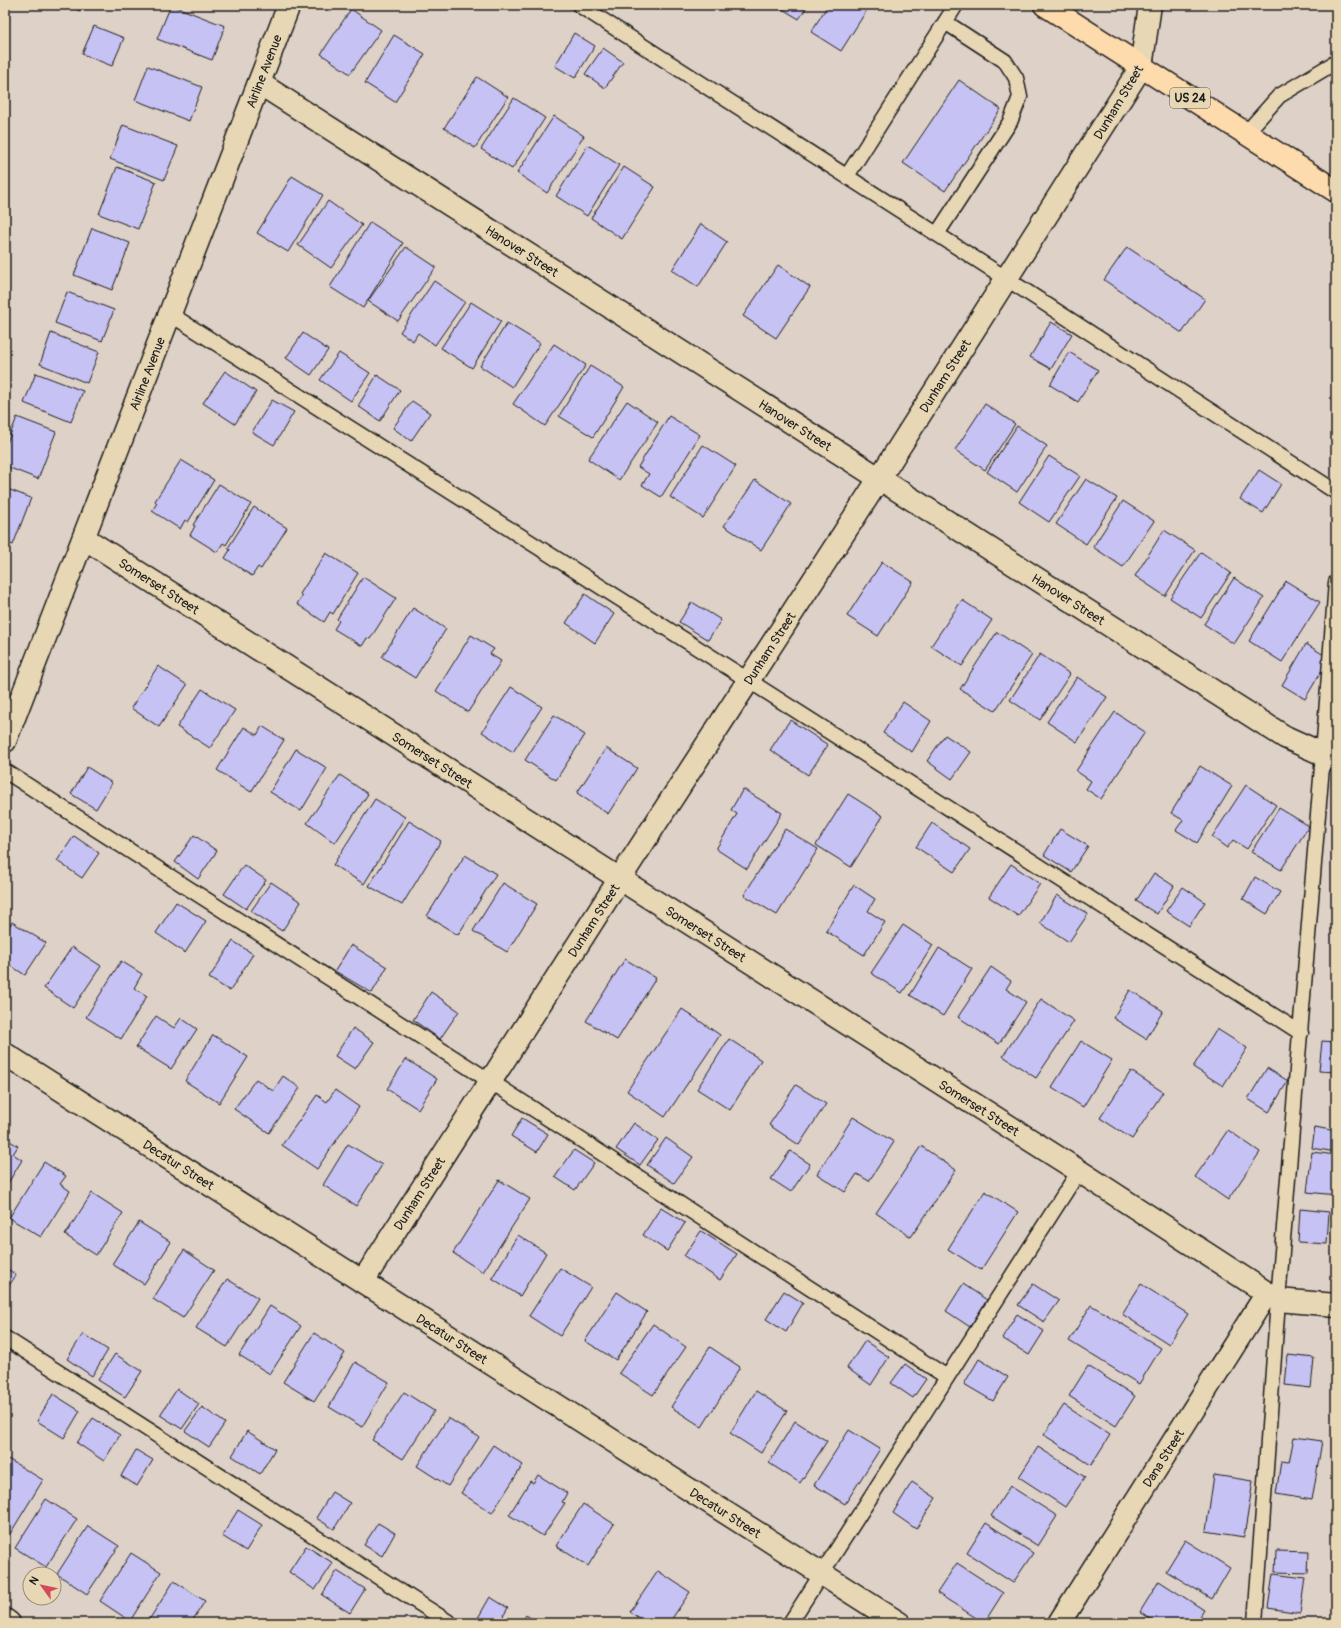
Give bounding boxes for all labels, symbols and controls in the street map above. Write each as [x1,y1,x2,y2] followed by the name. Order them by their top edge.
[243,32,286,110] street label: Airline Avenue
[1090,62,1148,142] street label: Dunham Street
[1170,88,1210,108] road number: US 24
[482,222,562,281] street label: Hanover Street
[126,334,169,413] street label: Airline Avenue
[916,336,975,416] street label: Dunham Street
[755,396,835,455] street label: Hanover Street
[115,555,202,619] street label: Somerset Street
[1028,571,1108,629] street label: Hanover Street
[741,609,800,688] street label: Dunham Street
[389,729,476,792] street label: Somerset Street
[565,881,624,960] street label: Dunham Street
[662,903,749,966] street label: Somerset Street
[935,1077,1023,1140] street label: Somerset Street
[140,1137,218,1194] street label: Decatur Street
[391,1154,449,1233] street label: Dunham Street
[413,1311,491,1368] street label: Decatur Street
[1140,1426,1188,1490] street label: Dana Street
[686,1485,764,1542] street label: Decatur Street
[22,1566,62,1606] north arrow
[27,1574,42,1587] text: N

